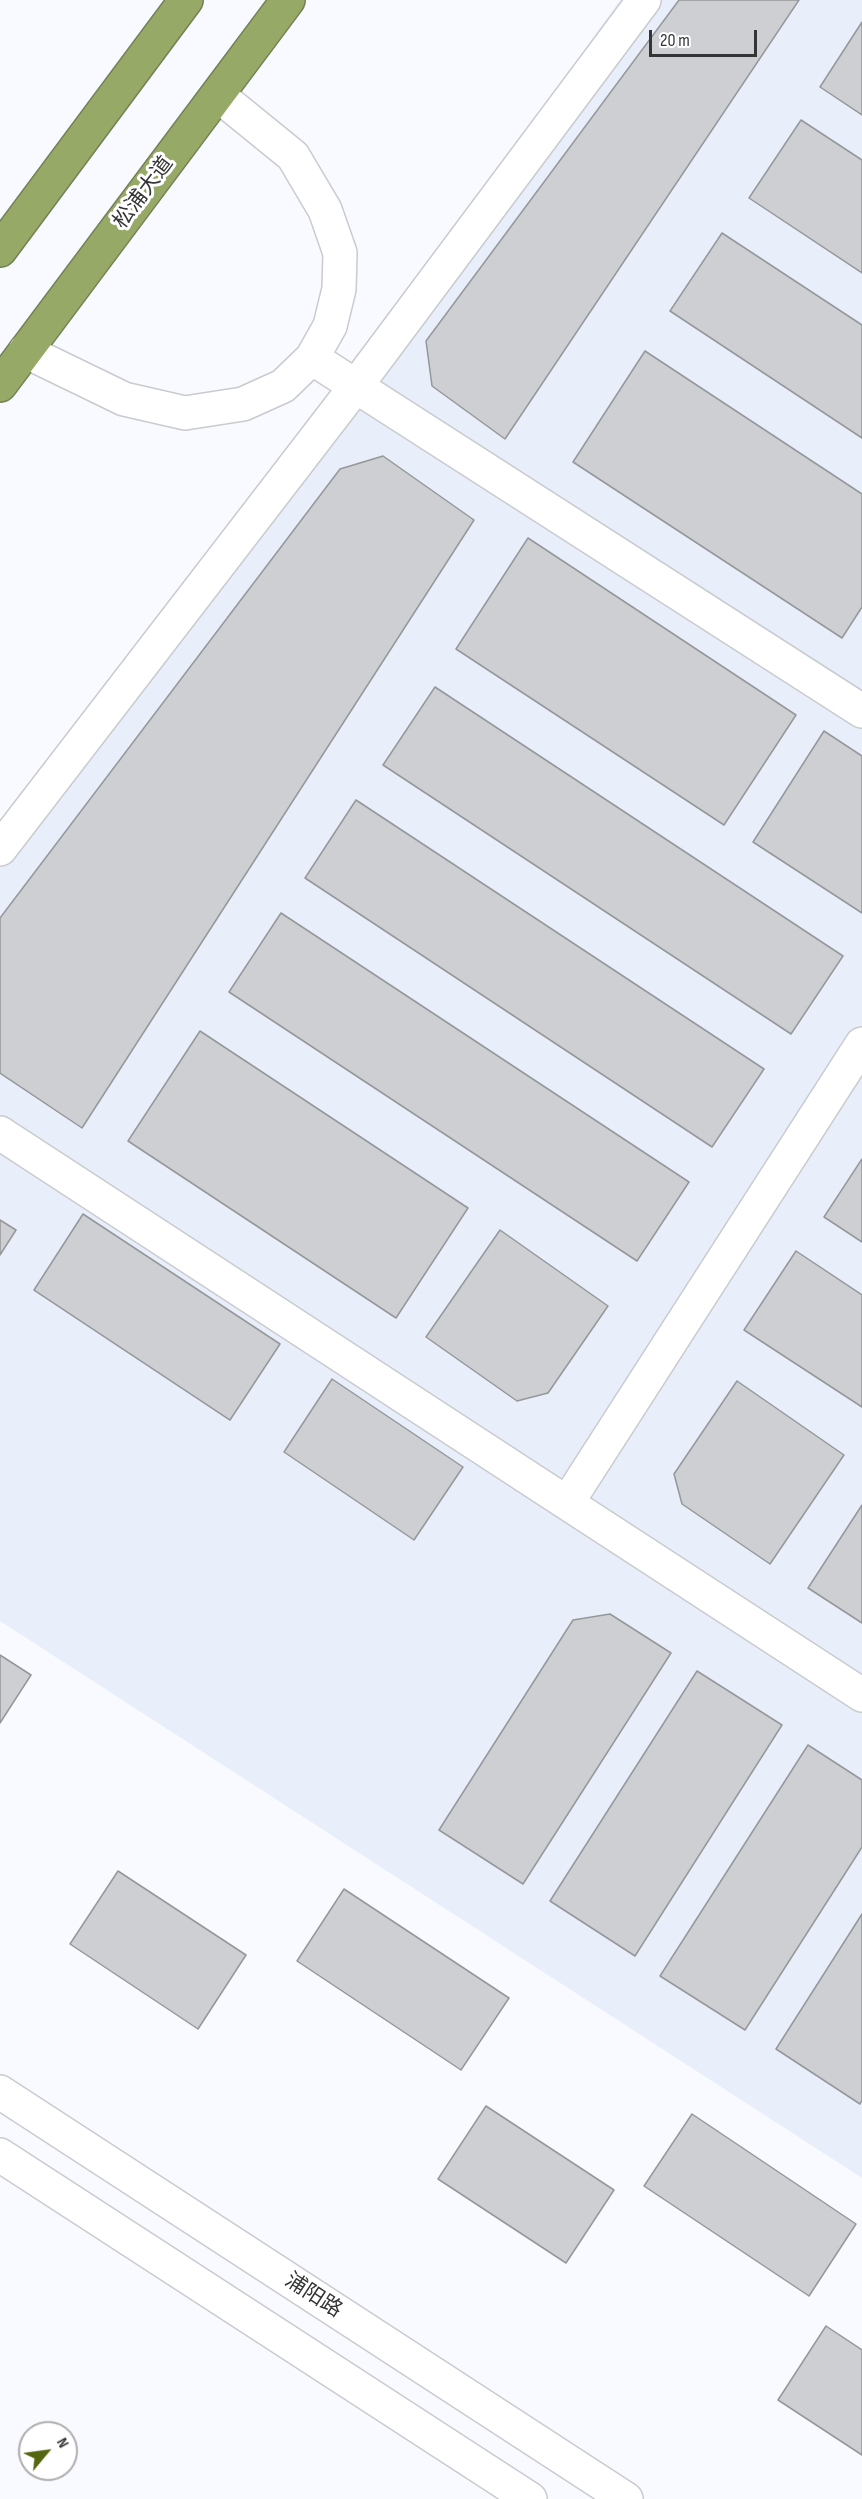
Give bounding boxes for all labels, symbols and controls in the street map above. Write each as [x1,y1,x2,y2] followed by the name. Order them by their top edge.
[652,18,760,56] scale bar
[660,30,690,51] text: 20 m
[109,152,179,234] street label: 松浦大道
[280,2268,346,2324] street label: 浦阳路
[18,2421,78,2481] north arrow
[52,2435,73,2451] text: N

